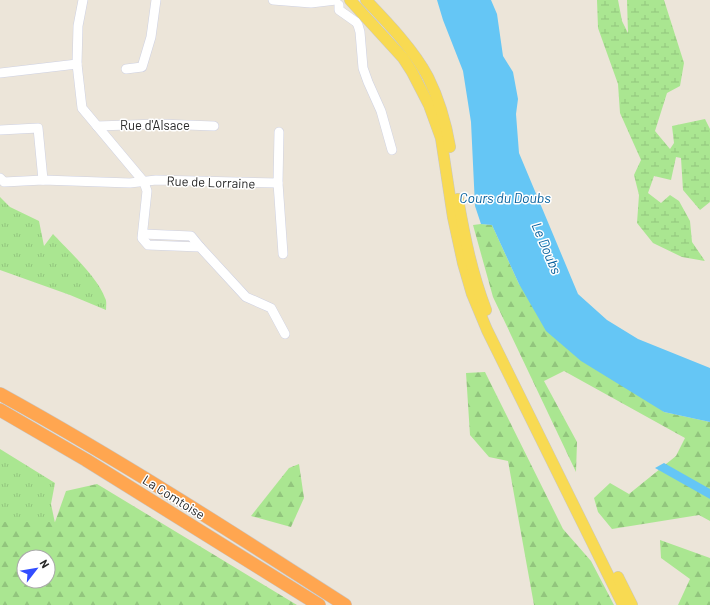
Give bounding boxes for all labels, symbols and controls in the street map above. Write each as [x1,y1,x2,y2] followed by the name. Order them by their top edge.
[120,117,190,133] street label: Rue d'Alsace
[166,172,256,192] street label: Rue de Lorraine
[459,189,551,206] water label: Cours du Doubs
[528,220,566,277] water label: Le Doubs
[140,472,208,522] street label: La Comtoise
[16,549,56,589] north arrow
[38,557,52,570] text: N

